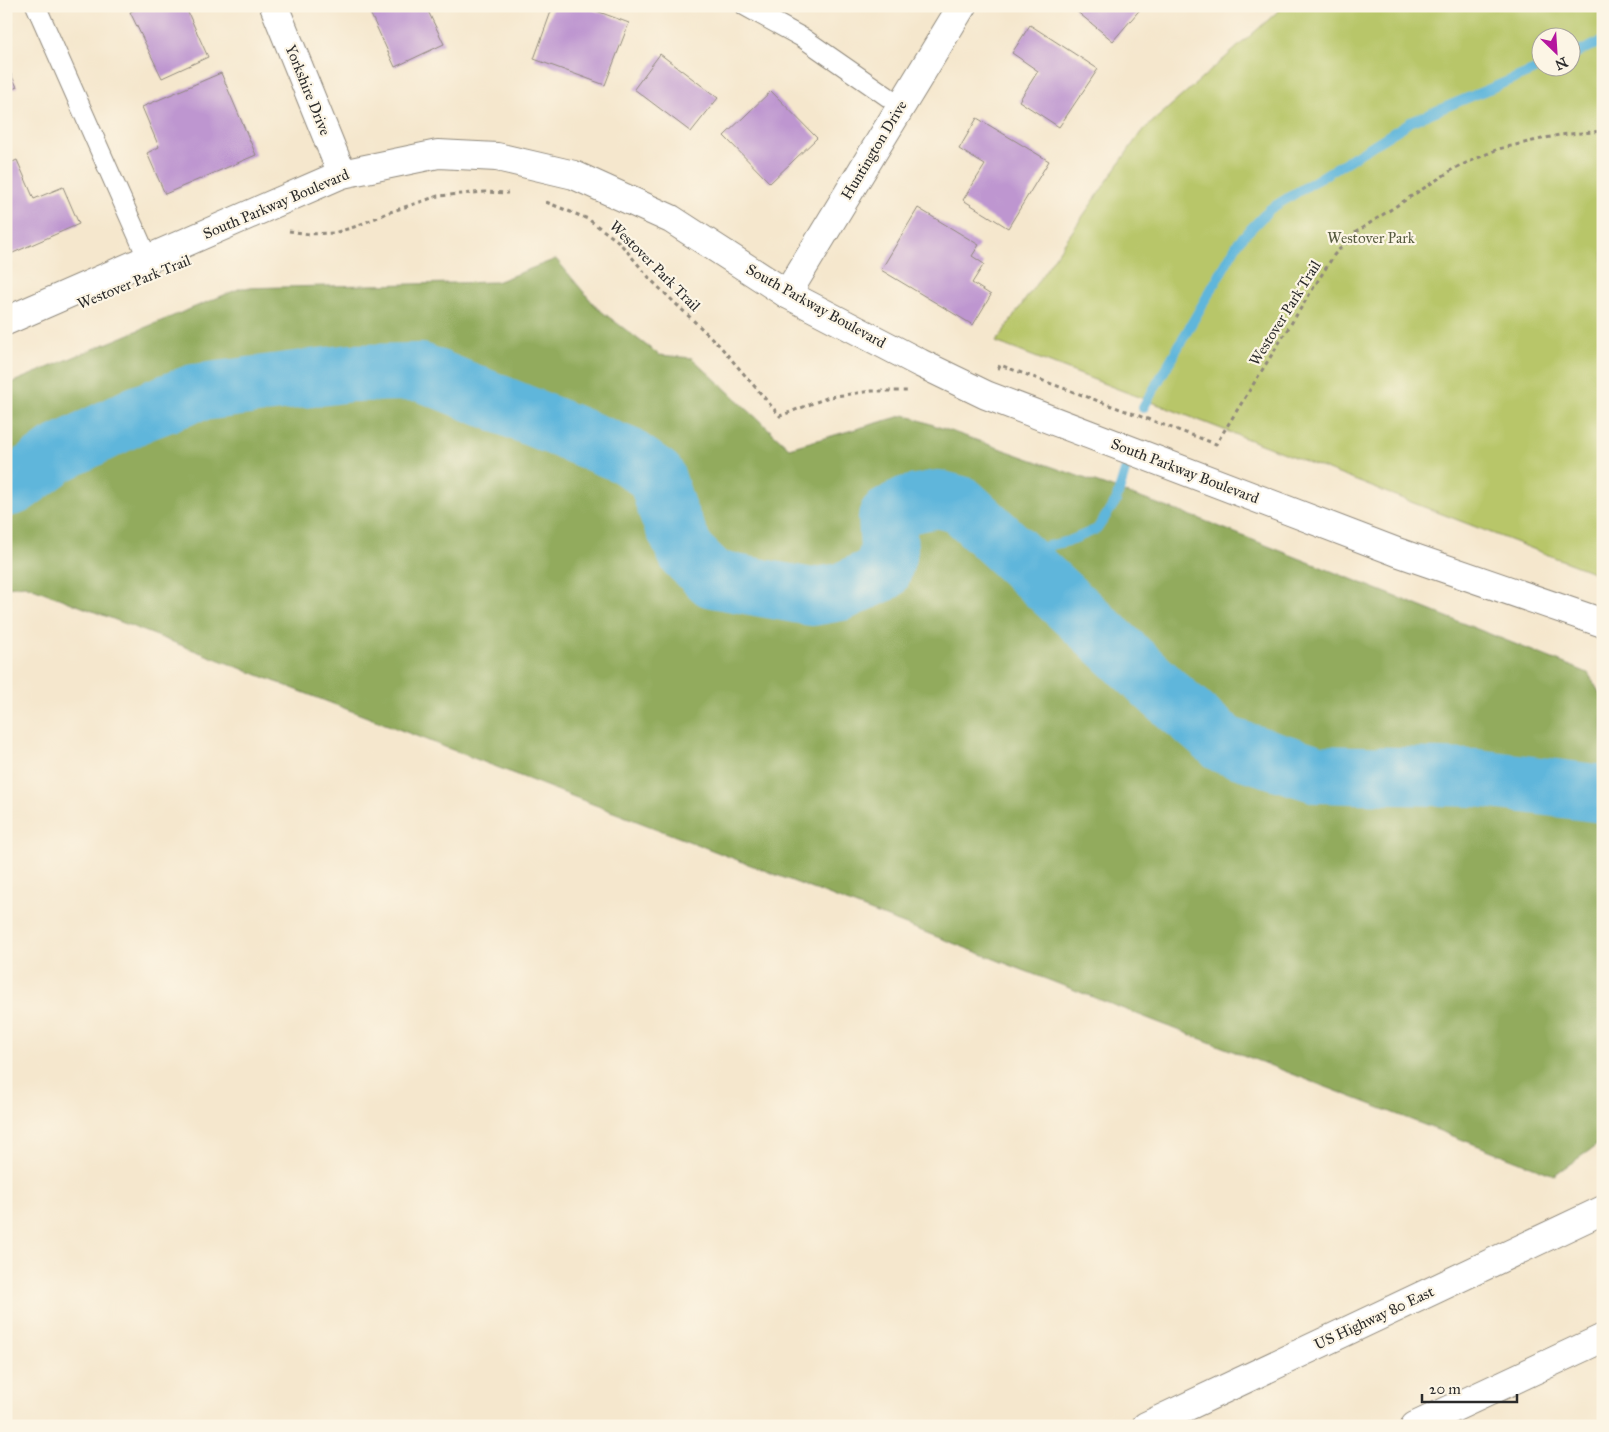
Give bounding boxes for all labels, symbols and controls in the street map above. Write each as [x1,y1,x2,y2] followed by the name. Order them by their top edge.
[1532,28,1582,78] north arrow
[282,42,334,138] street label: Yorkshire Drive
[1552,53,1570,74] text: N
[837,97,911,203] street label: Huntington Drive
[200,165,352,243] street label: South Parkway Boulevard
[606,217,705,316] street label: Westover Park Trail
[1327,229,1415,247] park label: Westover Park
[75,251,194,313] street label: Westover Park Trail
[1245,256,1325,369] street label: Westover Park Trail
[743,260,889,352] street label: South Parkway Boulevard
[1109,434,1262,508] street label: South Parkway Boulevard
[1311,1282,1437,1354] street label: US Highway 80 East
[1422,1372,1516,1404] scale bar
[1429,1380,1461,1398] text: 20 m

